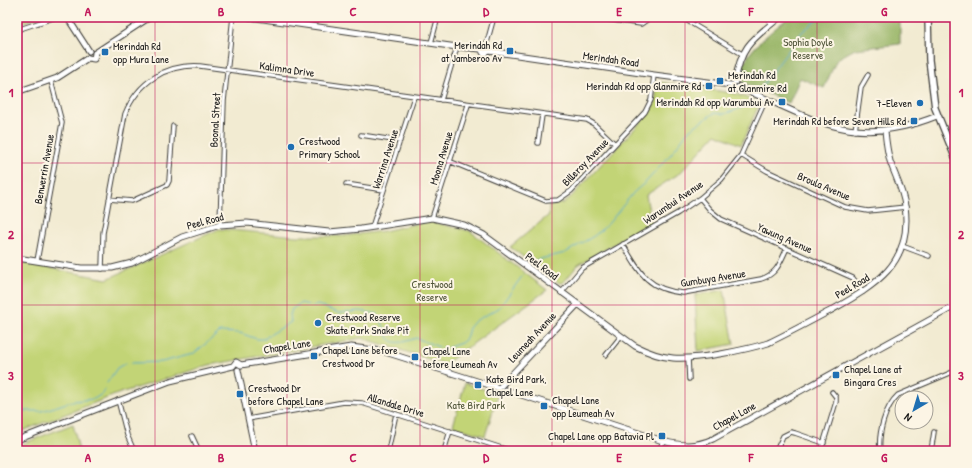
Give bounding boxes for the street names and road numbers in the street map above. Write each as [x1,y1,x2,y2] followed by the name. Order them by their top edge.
[582,48,641,70] street label: Merindah Road
[259,58,316,80] street label: Kalimna Drive
[207,92,223,148] street label: Boonal Street
[369,127,401,191] street label: Warrina Avenue
[426,129,456,186] street label: Moona Avenue
[31,132,57,205] street label: Benwerrin Avenue
[559,135,612,189] street label: Billeroy Avenue
[795,169,853,204] street label: Broula Avenue
[640,177,706,227] street label: Warumbui Avenue
[185,209,226,233] street label: Peel Road
[755,220,815,257] street label: Yawung Avenue
[523,249,562,283] street label: Peel Road
[680,266,747,290] street label: Gumbuya Avenue
[832,270,872,302] street label: Peel Road
[505,308,559,365] street label: Leumeah Avenue
[263,335,312,357] street label: Chapel Lane
[366,390,427,420] street label: Allandale Drive
[710,398,759,434] street label: Chapel Lane

